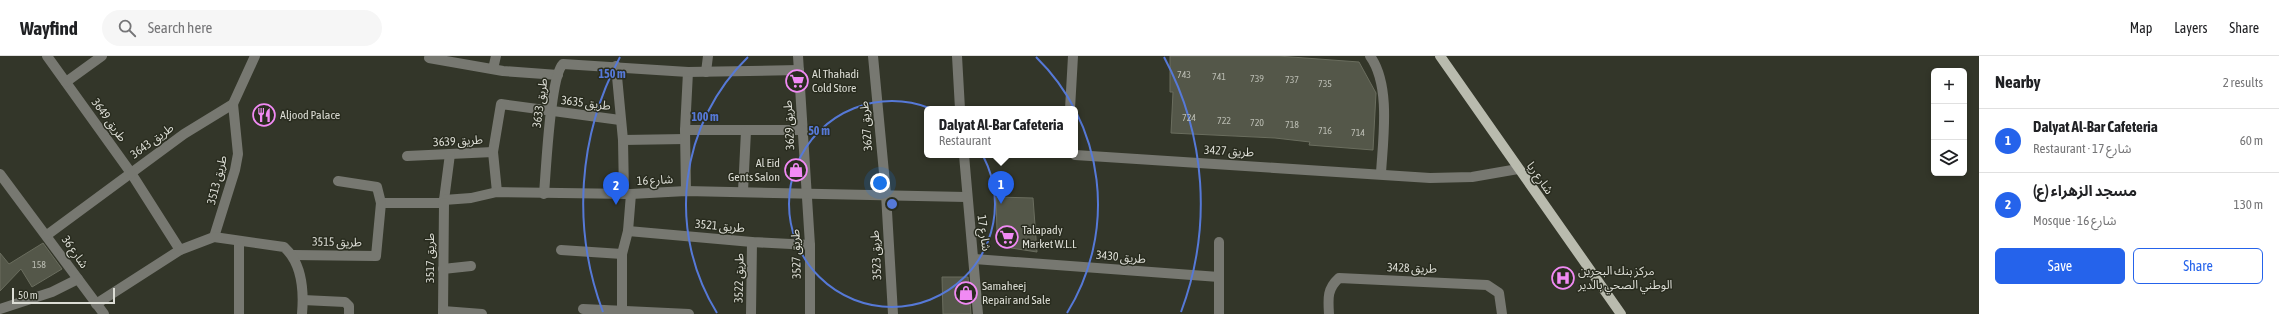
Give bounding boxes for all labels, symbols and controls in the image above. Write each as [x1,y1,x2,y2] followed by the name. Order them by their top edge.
[102,10,382,46] search box
[20,17,78,39] text: Wayfind
[116,17,138,39] icon: search
[148,19,212,36] text: Search here
[2130,20,2152,36] text: Map
[2174,20,2207,36] text: Layers
[2229,20,2259,36] text: Share
[598,67,626,81] text: 150 m
[812,67,859,95] place label: Al Thahadi Cold Store
[784,68,810,94] supermarket icon: Al Thahadi Cold Store
[1931,68,1967,176] map controls
[1931,68,1967,104] button: +
[1177,69,1191,80] house number: 743
[1212,71,1226,82] house number: 741
[1995,72,2041,92] text: Nearby
[1250,73,1264,84] house number: 739
[1285,74,1299,85] house number: 737
[2223,75,2263,90] text: 2 results
[530,77,551,129] street label: طريق 3633
[1318,78,1332,89] house number: 735
[560,93,612,114] street label: طريق 3635
[88,96,129,145] street label: طريق 3649
[781,100,798,150] street label: طريق 3629
[857,100,876,152] street label: طريق 3627
[251,102,277,128] restaurant icon: Aljood Palace
[1931,104,1967,140] button: −
[924,106,1078,158] popup
[280,108,340,122] place label: Aljood Palace
[691,110,719,124] text: 100 m
[1182,112,1196,123] house number: 724
[1217,115,1231,126] house number: 722
[939,116,1063,133] text: Dalyat Al-Bar Cafeteria
[1250,117,1264,128] house number: 720
[2033,118,2158,135] text: Dalyat Al-Bar Cafeteria
[1285,119,1299,130] house number: 718
[128,121,177,162] street label: طريق 3643
[808,124,830,138] text: 50 m
[1318,125,1332,136] house number: 716
[1351,127,1365,138] house number: 714
[433,133,483,150] street label: طريق 3639
[939,133,991,148] text: Restaurant
[2005,133,2011,148] text: 1
[2240,133,2263,148] text: 60 m
[1931,140,1967,176] button: layers
[2033,141,2131,156] text: Restaurant · شارع 17
[1204,143,1254,160] street label: طريق 3427
[204,154,231,206] street label: طريق 3513
[728,156,780,184] place label: Al Eid Gents Salon
[783,157,809,183] shop icon: Al Eid Gents Salon
[1522,159,1556,198] street label: شارع ريا
[988,171,1014,204] pin: 1
[603,172,629,205] pin: 2
[636,172,674,190] street label: شارع 16
[870,173,890,193] your location
[2033,182,2137,199] text: مسجد الزهراء (ع)
[885,197,899,211] centre of rings
[2005,197,2011,212] text: 2
[2234,197,2263,212] text: 130 m
[2033,213,2116,228] text: Mosque · شارع 16
[973,214,993,252] street label: شارع 17
[694,217,746,236] street label: طريق 3521
[1022,223,1077,251] place label: Talapady Market W.L.L
[994,224,1020,250] supermarket icon: Talapady Market W.L.L
[788,229,805,279] street label: طريق 3527
[868,230,885,280] street label: طريق 3523
[57,233,91,272] street label: شارع 36
[423,233,438,283] street label: طريق 3517
[312,235,362,250] street label: طريق 3515
[1095,248,1147,267] street label: طريق 3430
[1995,248,2125,284] button: Save
[2133,248,2263,284] button: Share
[732,253,747,303] street label: طريق 3522
[32,259,46,270] house number: 158
[1387,260,1437,277] street label: طريق 3428
[1577,264,1673,295] place label: مركز بنك البحرين الوطني الصحي بالدير
[1550,265,1576,291] hospital icon: مركز بنك البحرين الوطني الصحي بالدير
[982,279,1051,307] place label: Samaheej Repair and Sale
[953,280,979,306] shop icon: Samaheej Repair and Sale
[12,286,115,305] scale bar
[18,289,38,301] text: 50 m

